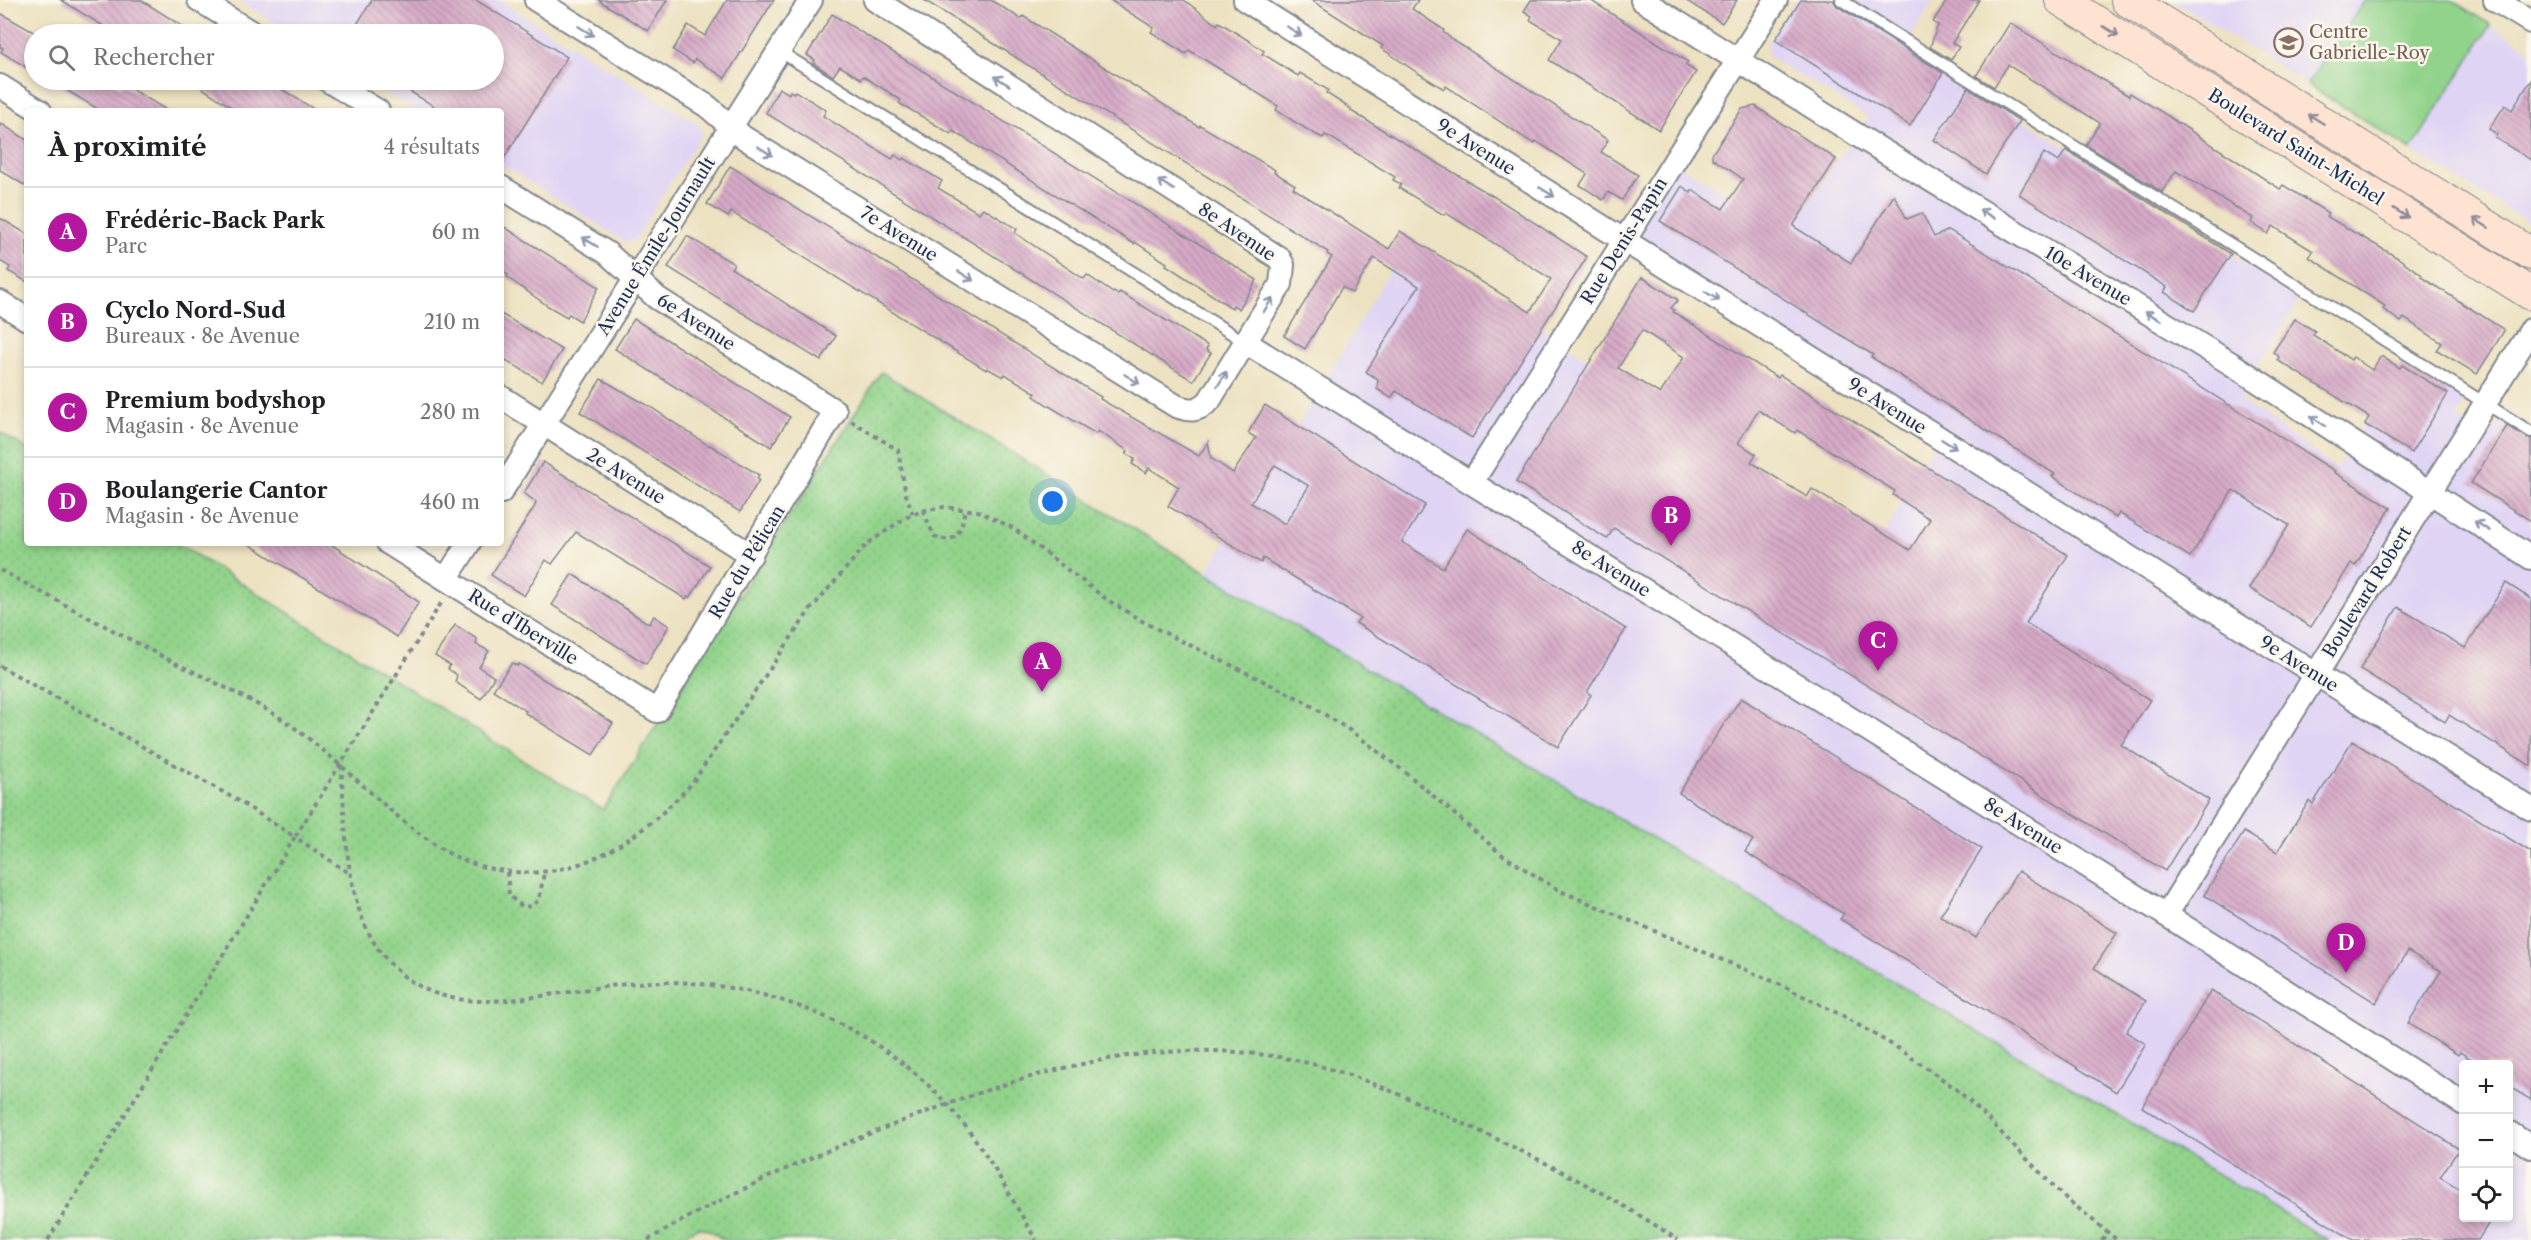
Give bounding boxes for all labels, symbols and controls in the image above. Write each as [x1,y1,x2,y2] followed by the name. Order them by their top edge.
[2309,21,2430,64] place label: Centre Gabrielle-Roy
[24,24,504,90] search box
[577,25,594,37] one-way arrow
[2102,25,2119,37] one-way arrow
[1285,26,1302,38] one-way arrow
[2272,26,2304,58] school or university icon: Centre Gabrielle-Roy
[45,41,78,74] icon: search
[93,44,215,71] text: Rechercher
[993,74,1010,87] one-way arrow
[2204,84,2388,210] street label: Boulevard Saint-Michel
[2308,112,2325,124] one-way arrow
[1433,114,1519,180] street label: 9e Avenue
[48,131,207,163] text: À proximité
[383,135,480,159] text: 4 résultats
[756,145,773,157] one-way arrow
[591,152,720,340] street label: Avenue Émile-Journault
[1576,174,1672,308] street label: Rue Denis-Papin
[1158,179,1175,191] one-way arrow
[1538,187,1555,199] one-way arrow
[1194,198,1280,266] street label: 8e Avenue
[856,202,942,266] street label: 7e Avenue
[105,207,325,234] text: Frédéric-Back Park
[2392,207,2409,219] one-way arrow
[1979,208,1996,220] one-way arrow
[2473,216,2490,229] one-way arrow
[60,220,75,244] text: A
[432,220,480,244] text: 60 m
[105,234,147,258] text: Parc
[582,236,599,248] one-way arrow
[2041,242,2135,310] street label: 10e Avenue
[957,270,974,282] one-way arrow
[653,289,739,355] street label: 6e Avenue
[1703,290,1720,302] one-way arrow
[105,297,286,324] text: Cyclo Nord-Sud
[1262,297,1274,314] one-way arrow
[60,310,75,334] text: B
[423,310,480,334] text: 210 m
[2145,310,2162,322] one-way arrow
[105,324,300,348] text: Bureaux · 8e Avenue
[1217,371,1229,388] one-way arrow
[1123,373,1140,385] one-way arrow
[1844,373,1930,439] street label: 9e Avenue
[105,387,326,414] text: Premium bodyshop
[59,400,76,424] text: C
[420,400,480,424] text: 280 m
[105,414,299,438] text: Magasin · 8e Avenue
[2310,414,2327,426] one-way arrow
[1940,439,1957,451] one-way arrow
[583,443,669,509] street label: 2e Avenue
[105,477,327,504] text: Boulangerie Cantor
[1038,487,1067,516] your location
[59,490,76,514] text: D
[420,490,480,514] text: 460 m
[1652,496,1690,546] pin: B
[704,501,790,623] street label: Rue du Pélican
[105,504,299,528] text: Magasin · 8e Avenue
[2473,520,2490,533] one-way arrow
[2318,522,2417,662] street label: Boulevard Robert
[1568,536,1654,602] street label: 8e Avenue
[464,584,582,670] street label: Rue d'Iberville
[1858,622,1898,671] pin: C
[2256,631,2342,697] street label: 9e Avenue
[1022,642,1062,692] pin: A
[1980,793,2066,859] street label: 8e Avenue
[2326,924,2366,973] pin: D
[2459,1060,2513,1222] map controls
[2459,1060,2513,1114] button: +
[2459,1114,2513,1168] button: −
[2459,1168,2513,1222] button: locate

